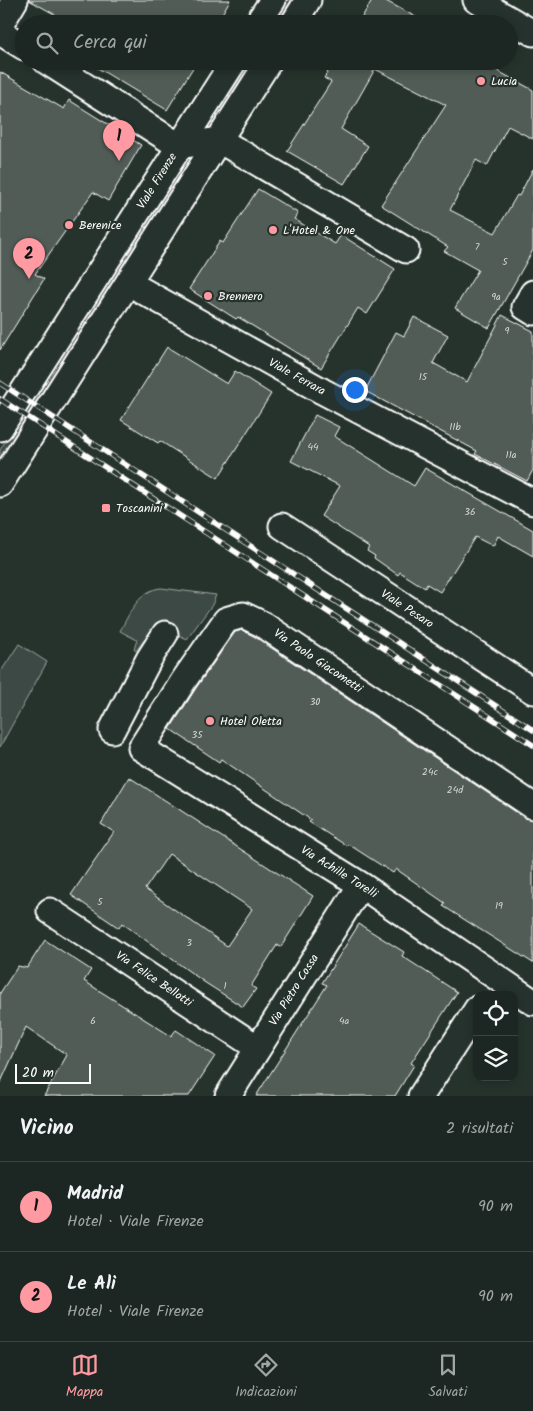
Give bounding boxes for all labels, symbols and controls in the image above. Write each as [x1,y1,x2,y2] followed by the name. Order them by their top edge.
[15,15,518,70] search box
[73,28,147,58] text: Cerca qui
[33,29,61,57] icon: search
[491,72,518,91] place label: Lucia
[475,75,487,87] marker: Lucia
[103,120,135,161] pin: 1
[132,148,182,213] street label: Viale Firenze
[79,216,122,235] place label: Berenice
[63,219,75,231] marker: Berenice
[283,221,356,240] place label: L'Hotel & One
[267,224,279,236] marker: L'Hotel & One
[13,238,45,279] pin: 2
[475,239,480,255] house number: 7
[502,254,508,270] house number: 5
[218,287,263,306] place label: Brennero
[491,289,501,305] house number: 9a
[202,290,214,302] marker: Brennero
[505,323,510,339] house number: 9
[265,353,329,401] street label: Viale Ferrara
[419,369,428,385] house number: 15
[342,377,368,403] your location
[449,419,462,435] house number: 11b
[307,439,319,455] house number: 44
[506,447,517,463] house number: 11a
[116,499,164,518] place label: Toscanini
[100,502,112,514] marker: Toscanini
[464,504,476,520] house number: 36
[377,585,437,633] street label: Viale Pesaro
[270,624,367,699] street label: Via Paolo Giacometti
[310,694,320,710] house number: 30
[220,712,282,731] place label: Hotel Oletta
[204,715,216,727] marker: Hotel Oletta
[191,727,203,743] house number: 35
[422,764,438,780] house number: 24c
[447,782,464,798] house number: 24d
[297,841,382,904] street label: Via Achille Torelli
[97,894,103,910] house number: 5
[495,898,503,914] house number: 19
[186,935,192,951] house number: 3
[112,946,197,1012] street label: Via Felice Bellotti
[264,950,324,1030] street label: Via Pietro Cossa
[223,978,227,994] house number: 1
[473,991,518,1081] map controls
[473,991,518,1036] button: locate
[90,1013,96,1029] house number: 6
[339,1013,349,1029] house number: 4a
[473,1036,518,1081] button: layers
[15,1061,91,1084] scale bar
[22,1062,54,1084] text: 20 m
[20,1112,74,1145] text: Vicino
[446,1116,513,1141] text: 2 risultati
[67,1179,123,1209] text: Madrid
[34,1194,38,1219] text: 1
[478,1194,513,1219] text: 90 m
[67,1209,204,1234] text: Hotel · Viale Firenze
[67,1269,116,1299] text: Le Ali
[31,1284,41,1309] text: 2
[478,1284,513,1309] text: 90 m
[67,1299,204,1324] text: Hotel · Viale Firenze
[66,1351,103,1403] tab: Mappa
[235,1351,297,1403] tab: Indicazioni
[428,1351,467,1403] tab: Salvati

